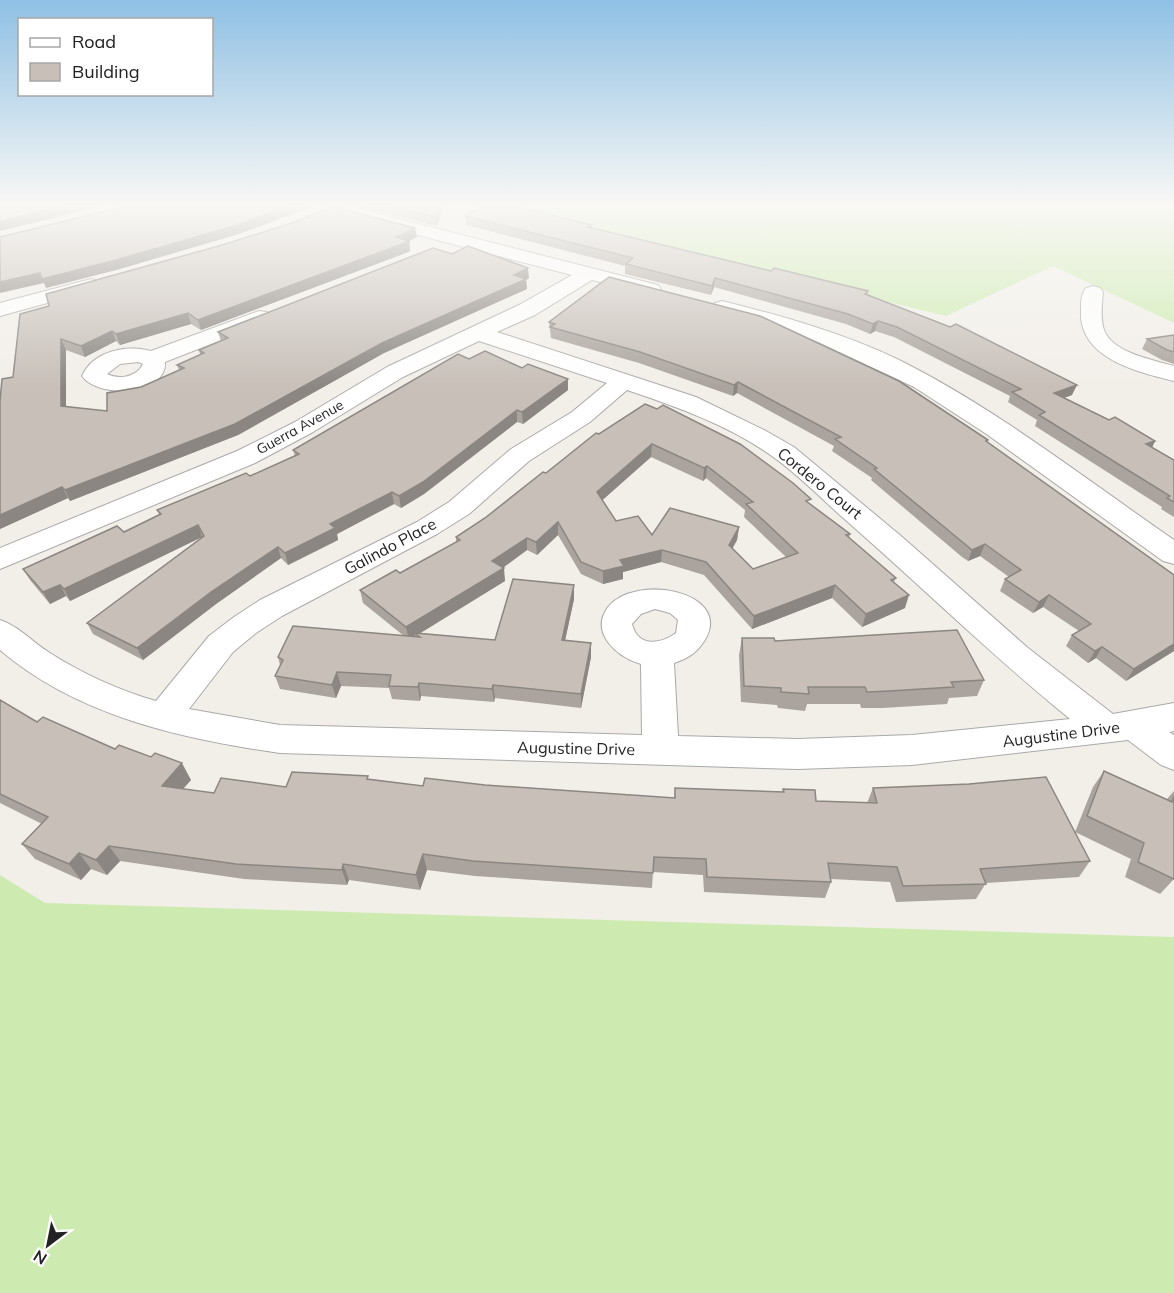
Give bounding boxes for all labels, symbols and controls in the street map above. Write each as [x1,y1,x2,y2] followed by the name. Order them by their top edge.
[18,18,213,96] legend
[72,30,116,53] text: Road
[72,60,140,83] text: Building
[253,396,347,458] street label: Guerra Avenue
[774,443,867,523] street label: Cordero Court
[340,513,440,579] street label: Galindo Place
[1001,717,1121,751] street label: Augustine Drive
[517,737,635,759] street label: Augustine Drive
[18,1215,78,1275] north arrow
[30,1246,50,1269] text: N

